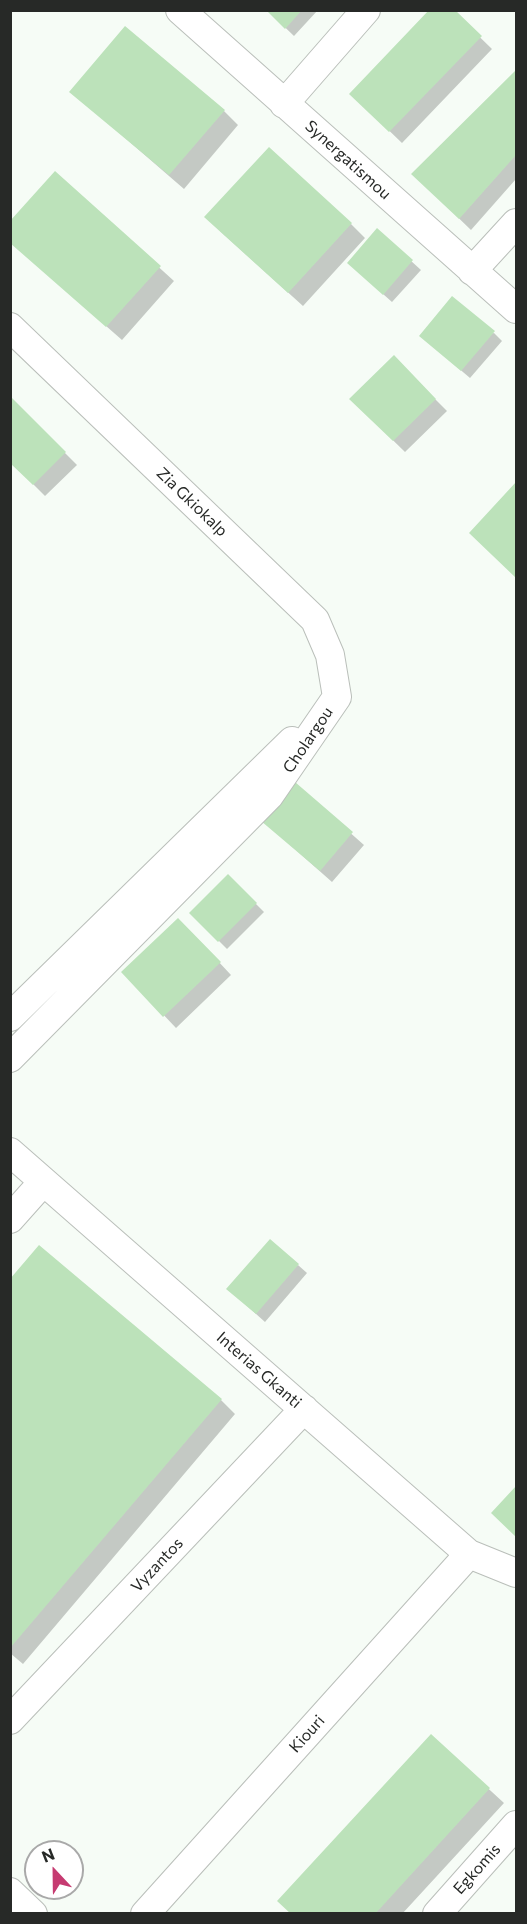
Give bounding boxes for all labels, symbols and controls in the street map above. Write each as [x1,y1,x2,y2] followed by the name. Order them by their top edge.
[301,117,395,203] street label: Synergatismou
[153,464,231,540] street label: Zia Gkiokalp
[279,703,337,777] street label: Cholargou
[213,1328,305,1412] street label: Interias Gkanti
[127,1534,187,1596] street label: Vyzantos
[285,1711,329,1757] street label: Kiouri
[24,1840,84,1900] north arrow
[449,1840,505,1898] street label: Egkomis
[39,1844,57,1866] text: N

